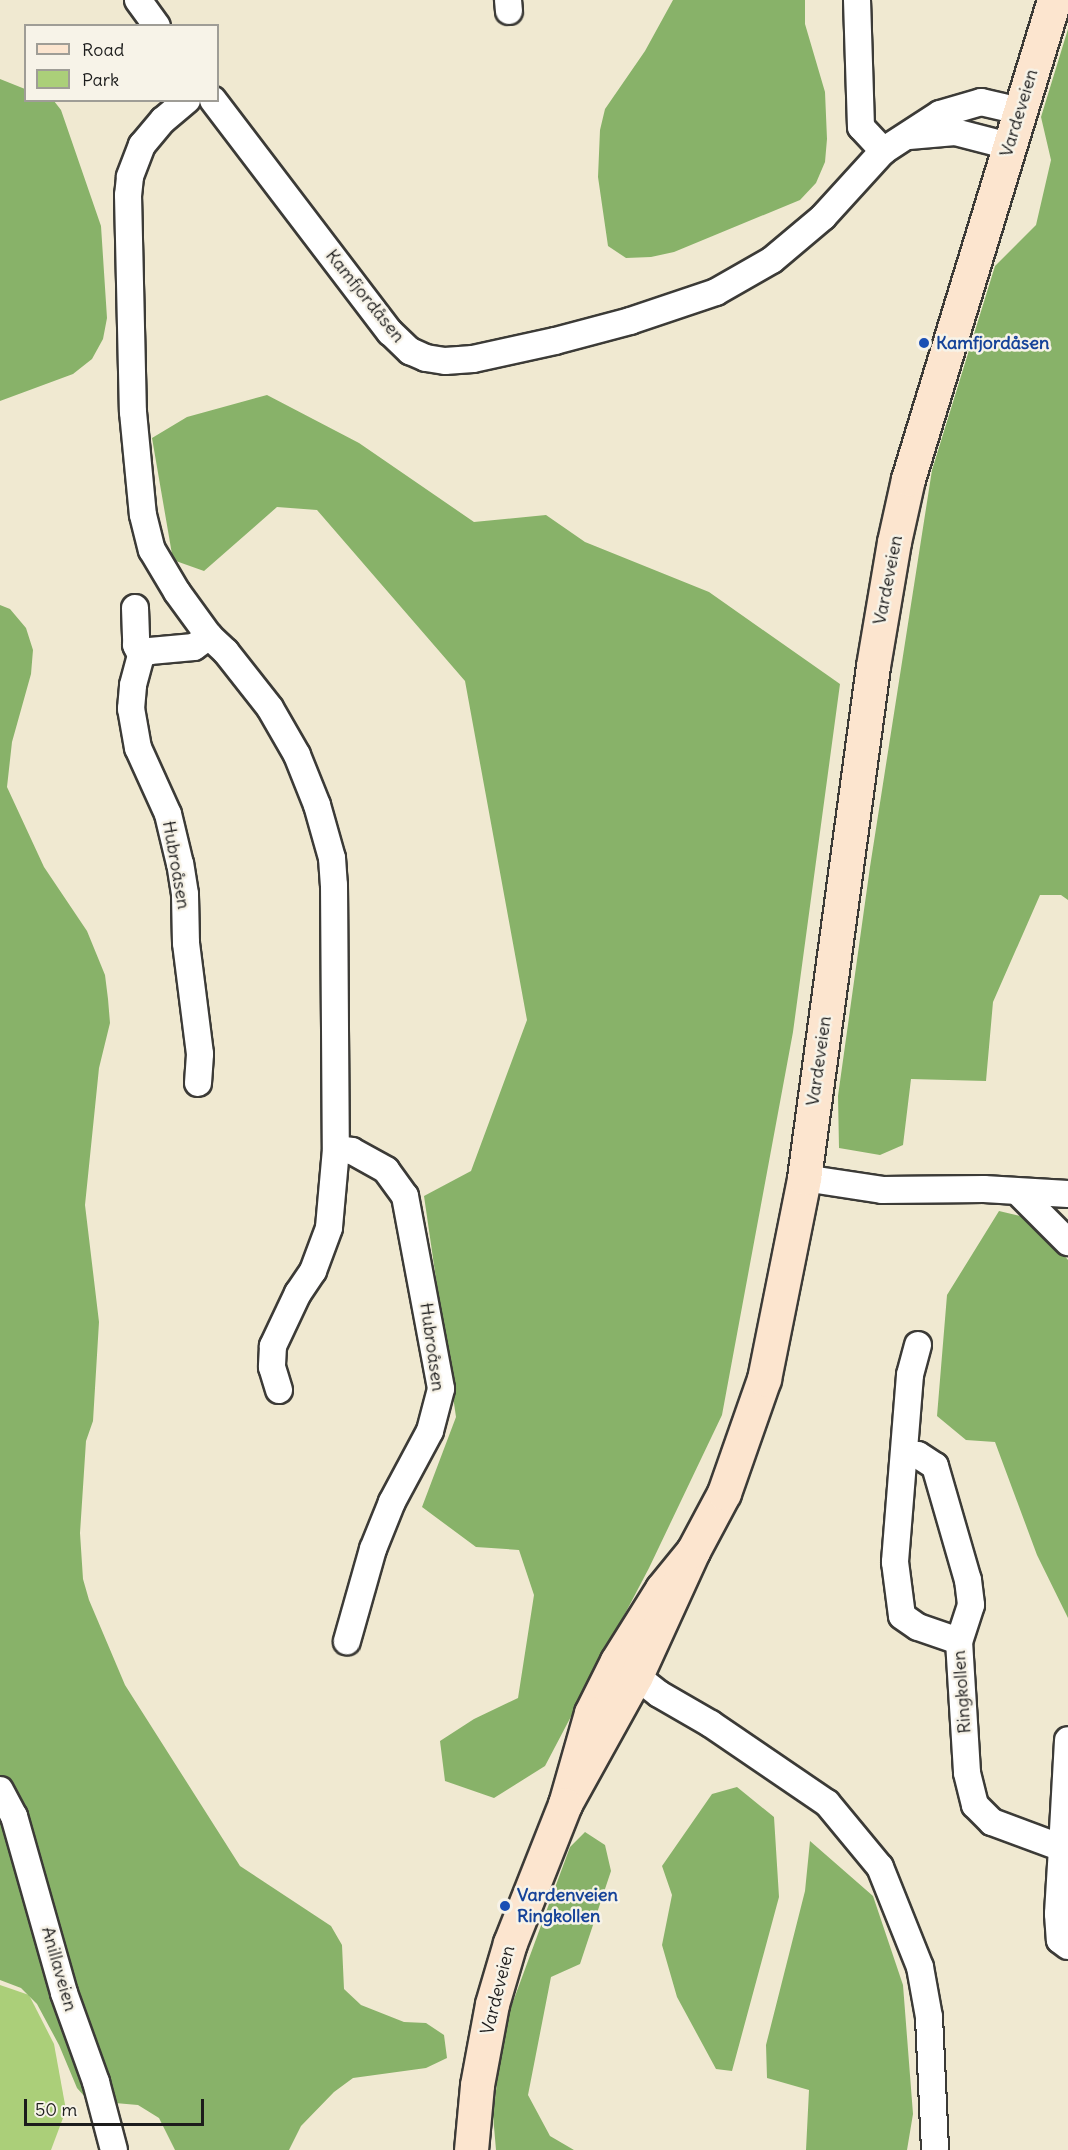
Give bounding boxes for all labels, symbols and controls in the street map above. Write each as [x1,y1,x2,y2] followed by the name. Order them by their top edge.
[24,24,219,102] legend
[82,38,124,61] text: Road
[995,66,1043,160] street label: Vardeveien
[82,68,119,91] text: Park
[321,245,409,347] street label: Kamfjordåsen
[936,332,1049,354] place label: Kamfjordåsen
[917,336,931,350] marker: Kamfjordåsen
[869,533,907,627] street label: Vardeveien
[158,819,194,911] street label: Hubroåsen
[802,1015,836,1107] street label: Vardeveien
[415,1301,449,1393] street label: Hubroåsen
[948,1650,976,1734] street label: Ringkollen
[517,1885,618,1928] place label: Vardenveien Ringkollen
[498,1899,512,1913] marker: Vardenveien Ringkollen
[37,1924,81,2014] street label: Anillaveien
[477,1943,519,2037] street label: Vardeveien
[27,2087,207,2125] scale bar
[35,2098,77,2121] text: 50 m

